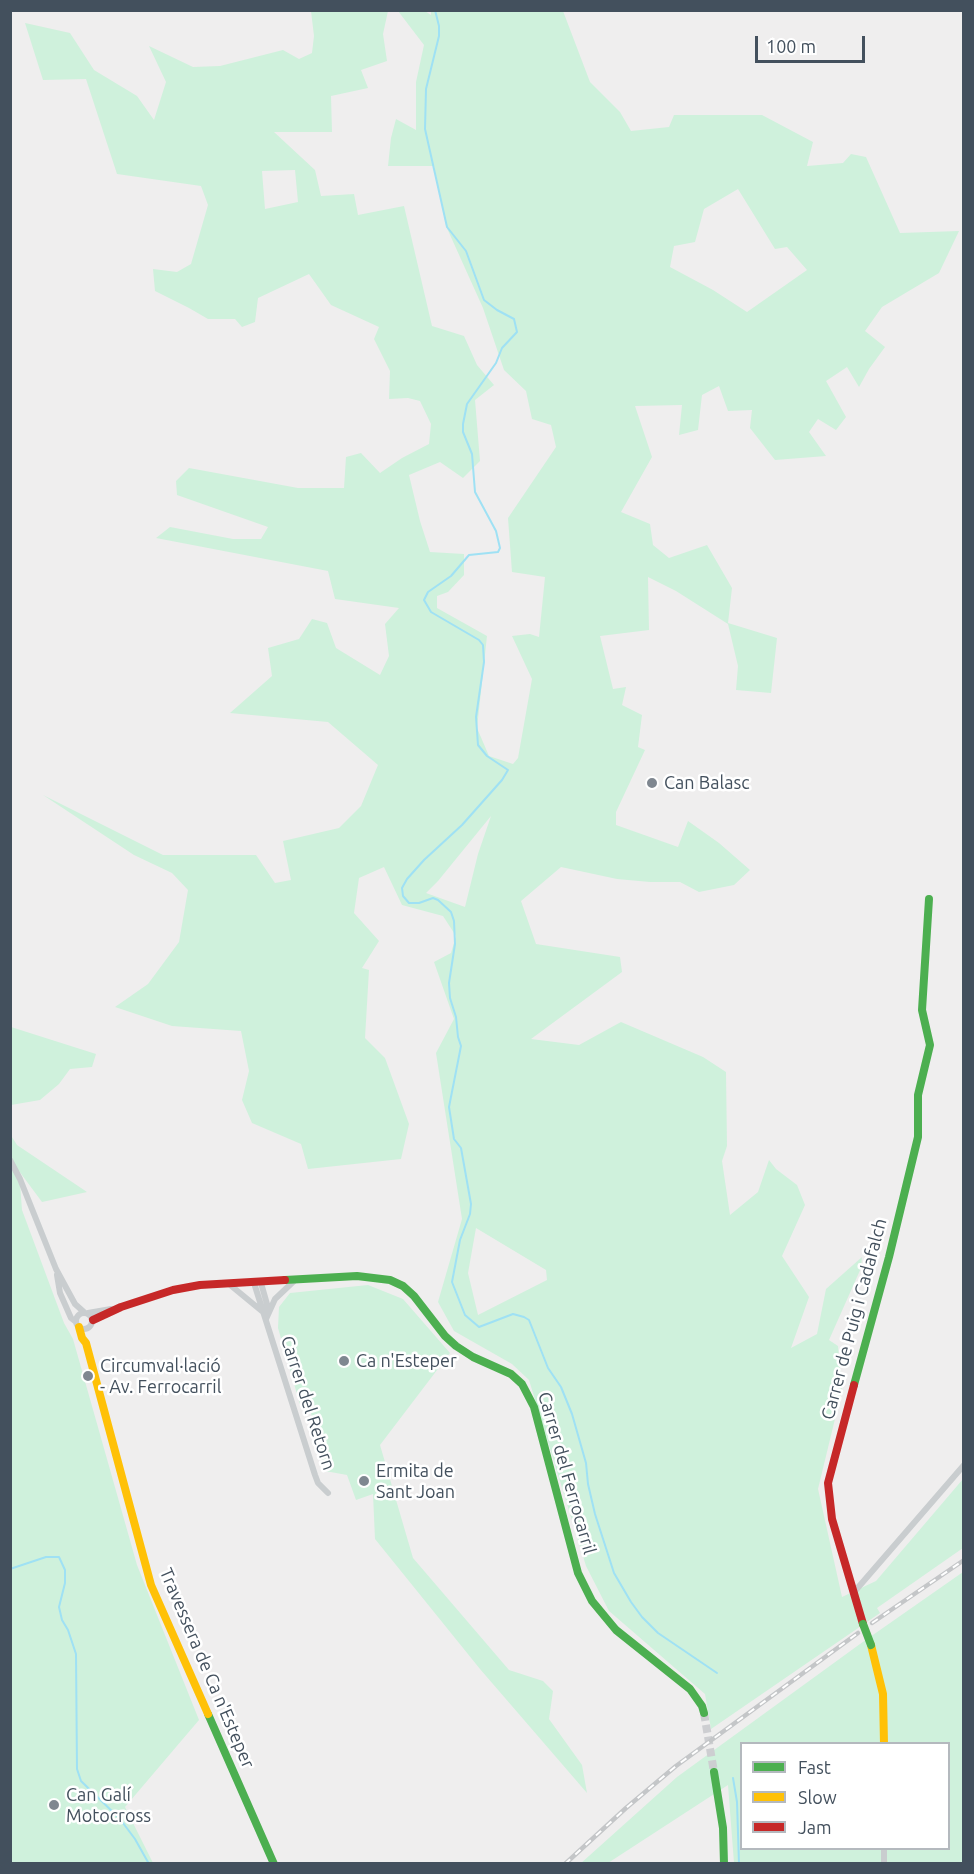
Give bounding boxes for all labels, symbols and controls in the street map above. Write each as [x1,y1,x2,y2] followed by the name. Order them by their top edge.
[758,24,868,62] scale bar
[766,36,816,56] text: 100 m
[664,772,750,794] place label: Can Balasc
[645,776,659,790] marker: Can Balasc
[817,1216,891,1422] street label: Carrer de Puig i Cadafalch
[276,1333,340,1473] street label: Carrer del Retorn
[356,1350,457,1372] place label: Ca n'Esteper
[337,1354,351,1368] marker: Ca n'Esteper
[100,1355,221,1398] place label: Circumval·lació - Av. Ferrocarril
[81,1369,95,1383] marker: Circumval·lació - Av. Ferrocarril
[533,1389,601,1557] street label: Carrer del Ferrocarril
[376,1460,455,1502] place label: Ermita de Sant Joan
[357,1474,371,1488] marker: Ermita de Sant Joan
[155,1565,259,1771] street label: Travessera de Ca n'Esteper
[740,1742,950,1850] legend
[798,1757,831,1777] text: Fast
[66,1784,151,1826] place label: Can Galí Motocross
[798,1787,837,1807] text: Slow
[47,1798,61,1812] marker: Can Galí Motocross
[798,1817,832,1837] text: Jam

